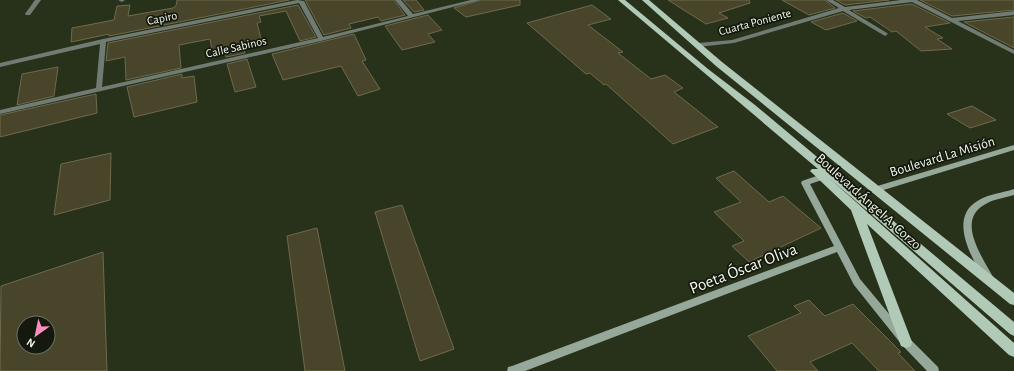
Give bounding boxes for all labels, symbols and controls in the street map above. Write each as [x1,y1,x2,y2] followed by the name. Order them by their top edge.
[718,7,792,37] street label: Cuarta Poniente
[146,9,178,27] street label: Capiro
[205,34,267,60] street label: Calle Sabinos
[888,134,996,180] street label: Boulevard La Misión
[813,149,926,253] street label: Boulevard Ángel A. Corzo
[687,239,799,297] street label: Poeta Óscar Oliva
[16,315,56,355] north arrow
[25,336,37,350] text: N

